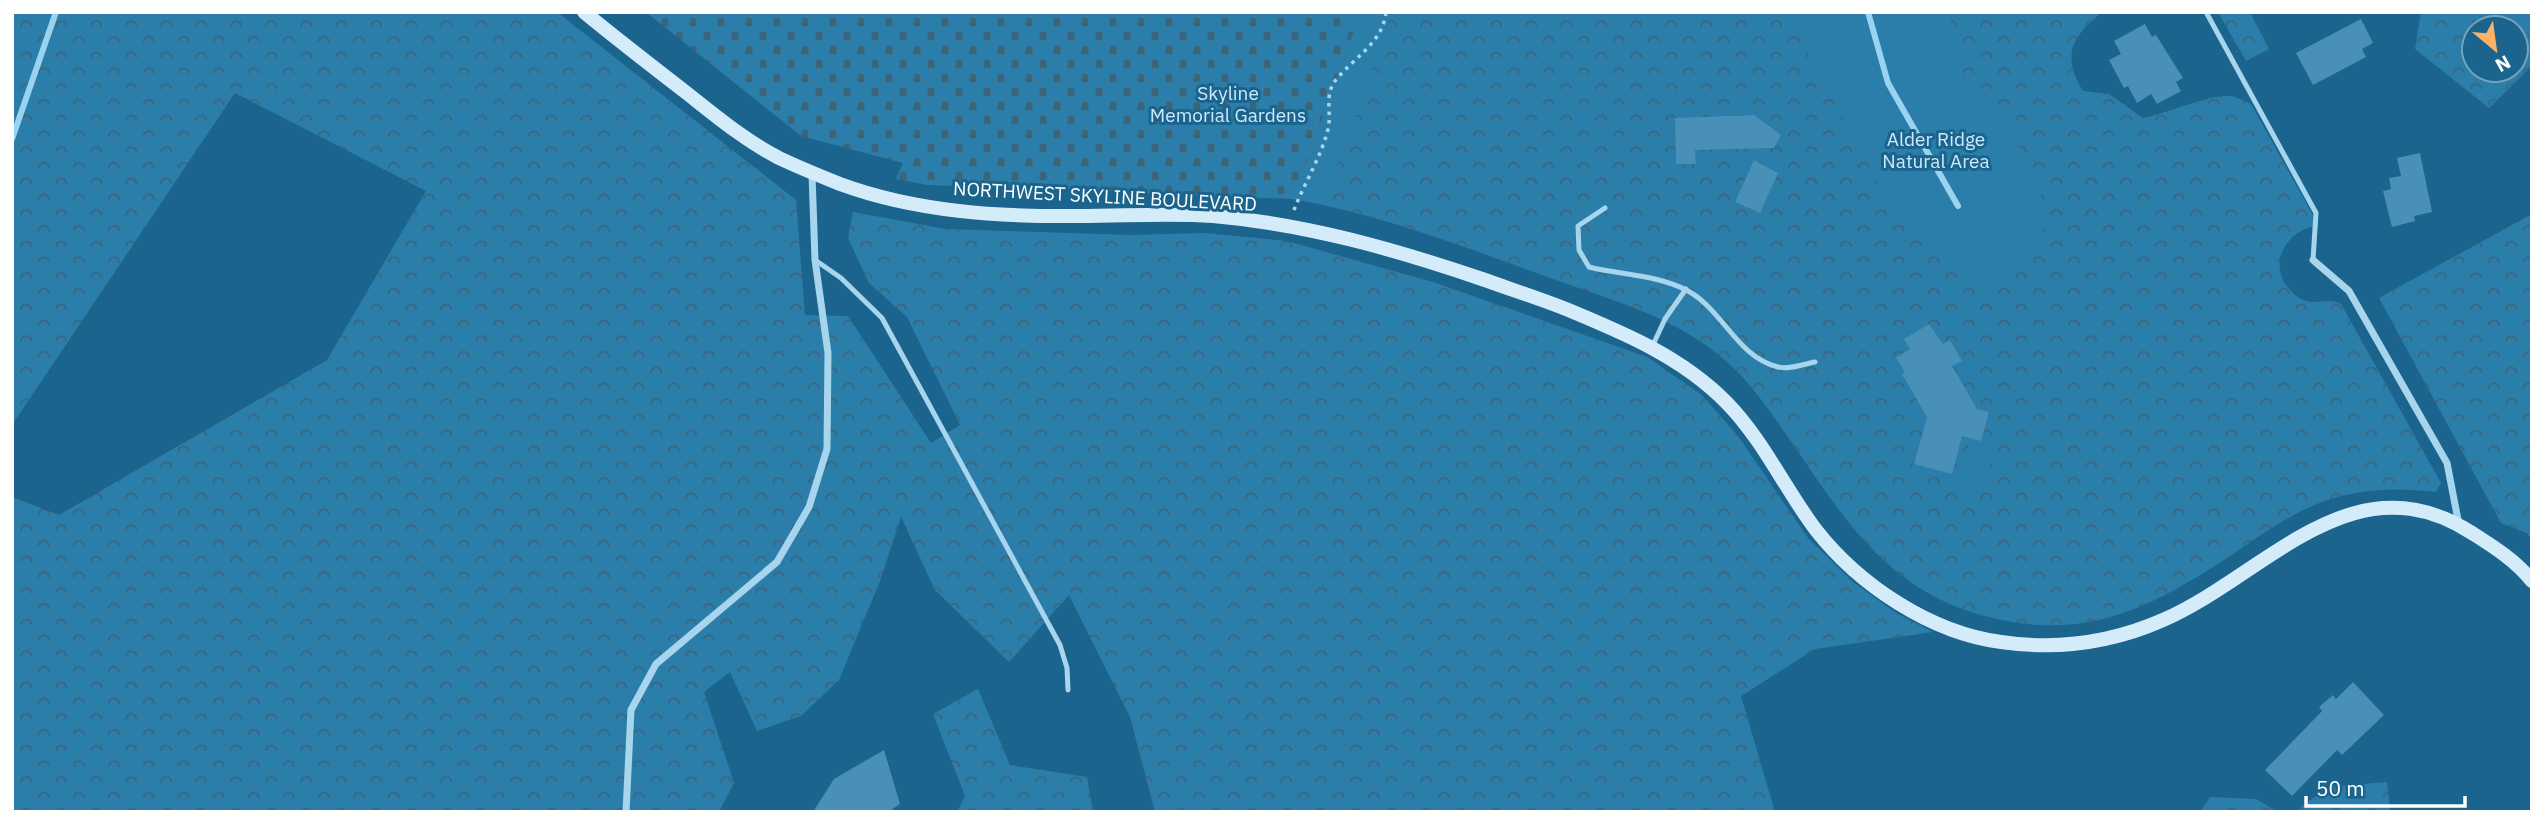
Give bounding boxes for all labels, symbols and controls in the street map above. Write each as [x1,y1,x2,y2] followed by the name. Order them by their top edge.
[2460,14,2530,84] north arrow
[2491,50,2515,78] text: N
[1150,81,1306,127] park label: Skyline Memorial Gardens
[1882,127,1990,173] park label: Alder Ridge Natural Area
[952,176,1258,216] street label: NORTHWEST SKYLINE BOULEVARD
[2306,764,2465,808] scale bar
[2316,774,2365,802] text: 50 m

